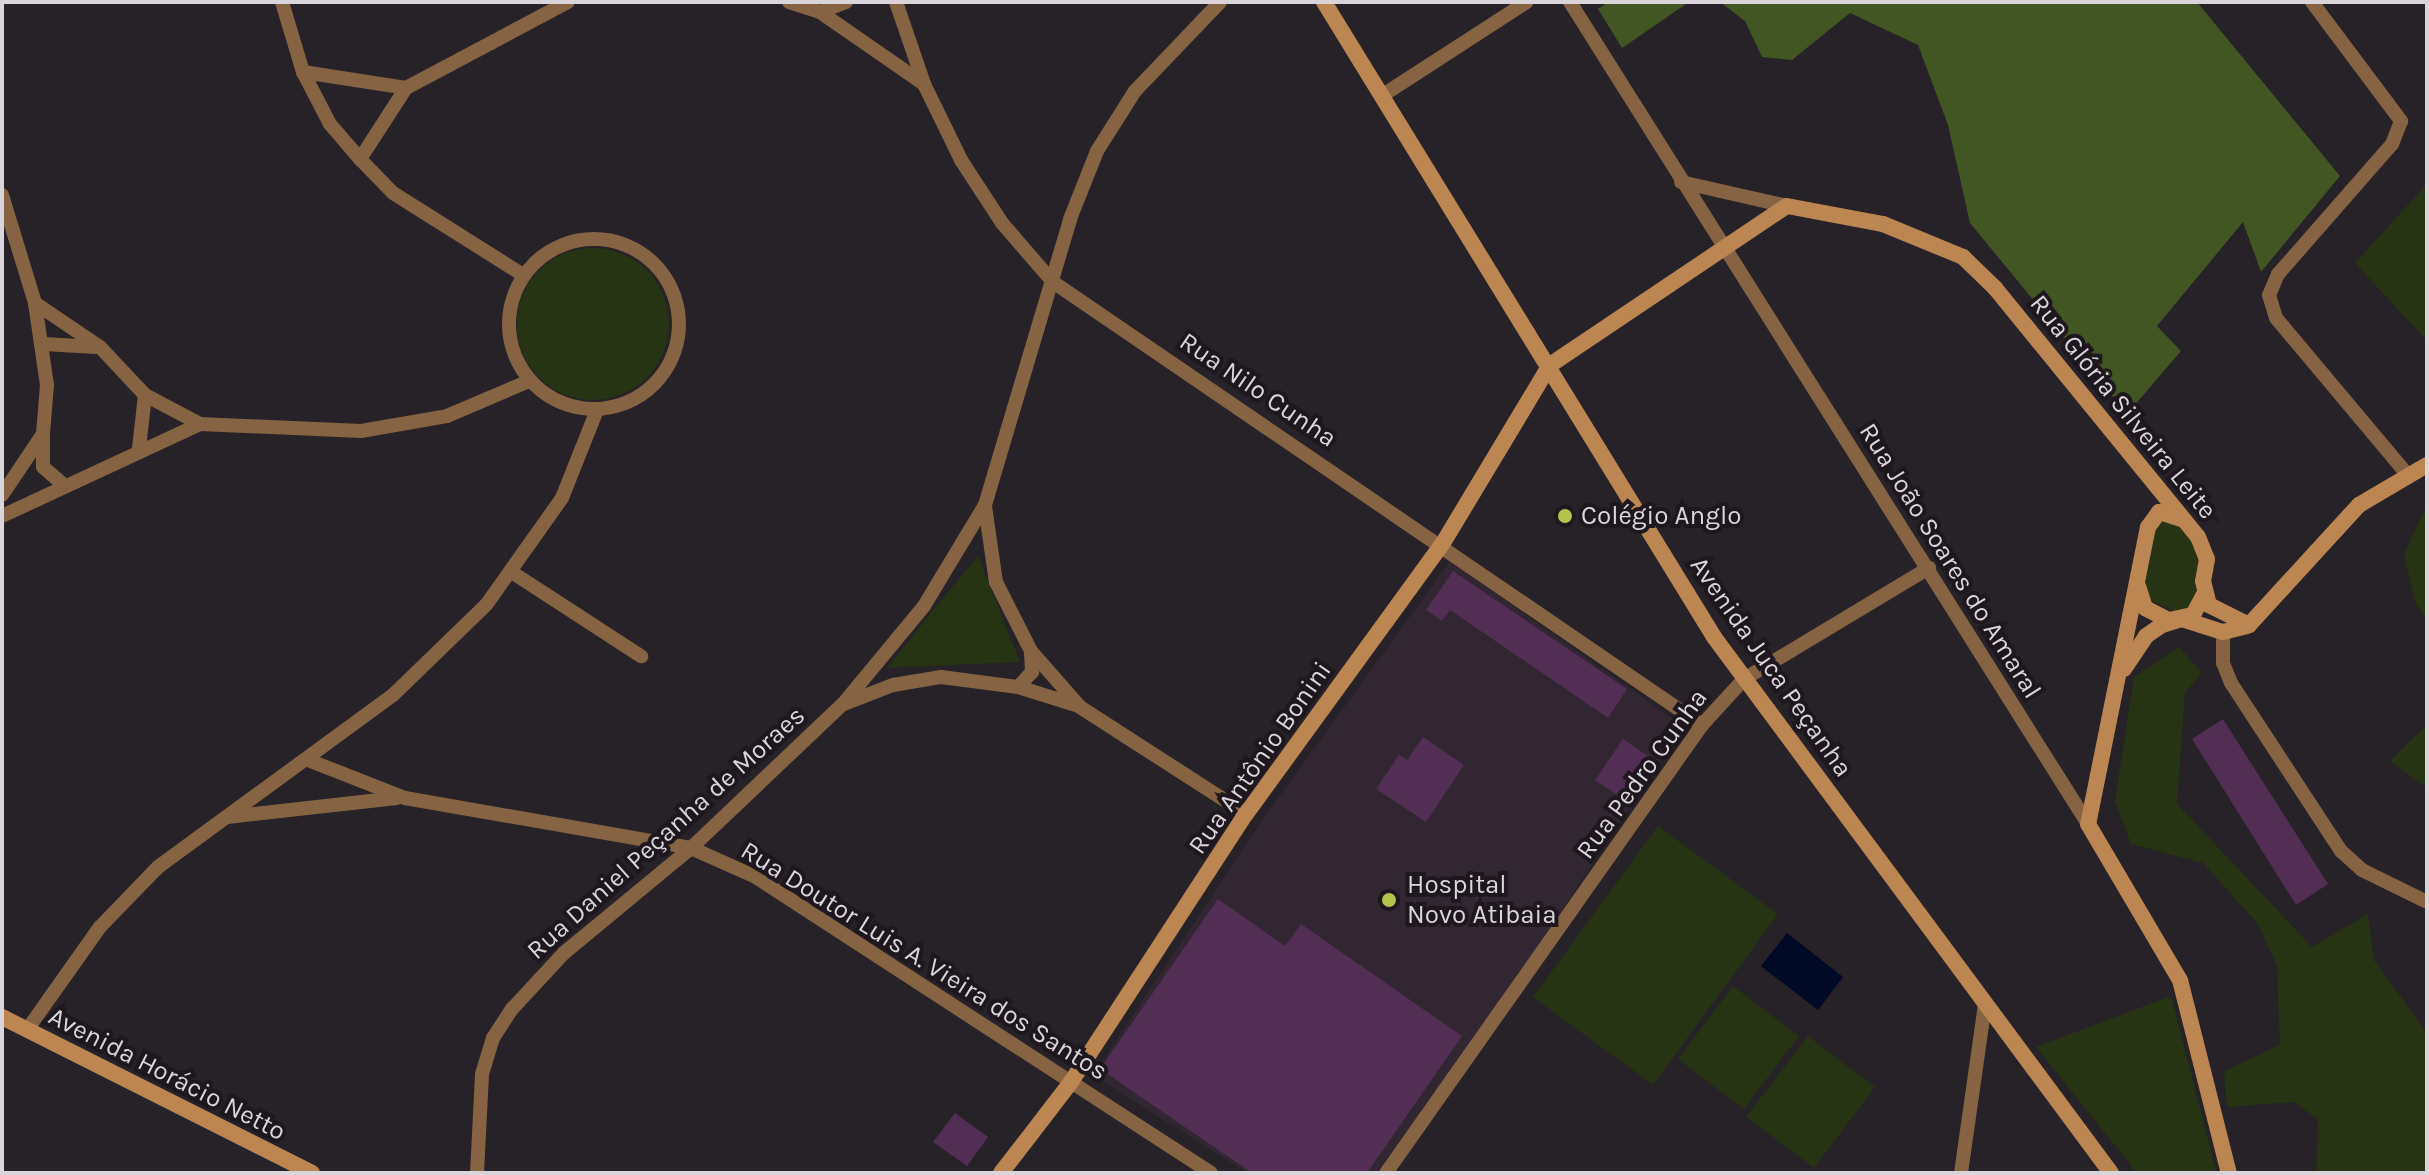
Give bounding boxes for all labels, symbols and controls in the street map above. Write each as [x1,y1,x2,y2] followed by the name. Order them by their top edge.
[2023,289,2223,525] street label: Rua Glória Silveira Leite
[1174,326,1342,454] street label: Rua Nilo Cunha
[1852,418,2048,704] street label: Rua João Soares do Amaral
[1581,500,1741,532] place label: Colégio Anglo
[1556,507,1574,525] marker: Colégio Anglo
[1683,551,1859,783] street label: Avenida Juca Peçanha
[1182,656,1338,860] street label: Rua Antônio Bonini
[1570,683,1714,865] street label: Rua Pedro Cunha
[521,700,811,966] street label: Rua Daniel Peçanha de Moraes
[735,835,1113,1087] street label: Rua Doutor Luis A. Vieira dos Santos
[1407,869,1557,930] place label: Hospital Novo Atibaia
[1378,889,1400,911] marker: Hospital Novo Atibaia
[43,1001,291,1147] street label: Avenida Horácio Netto

